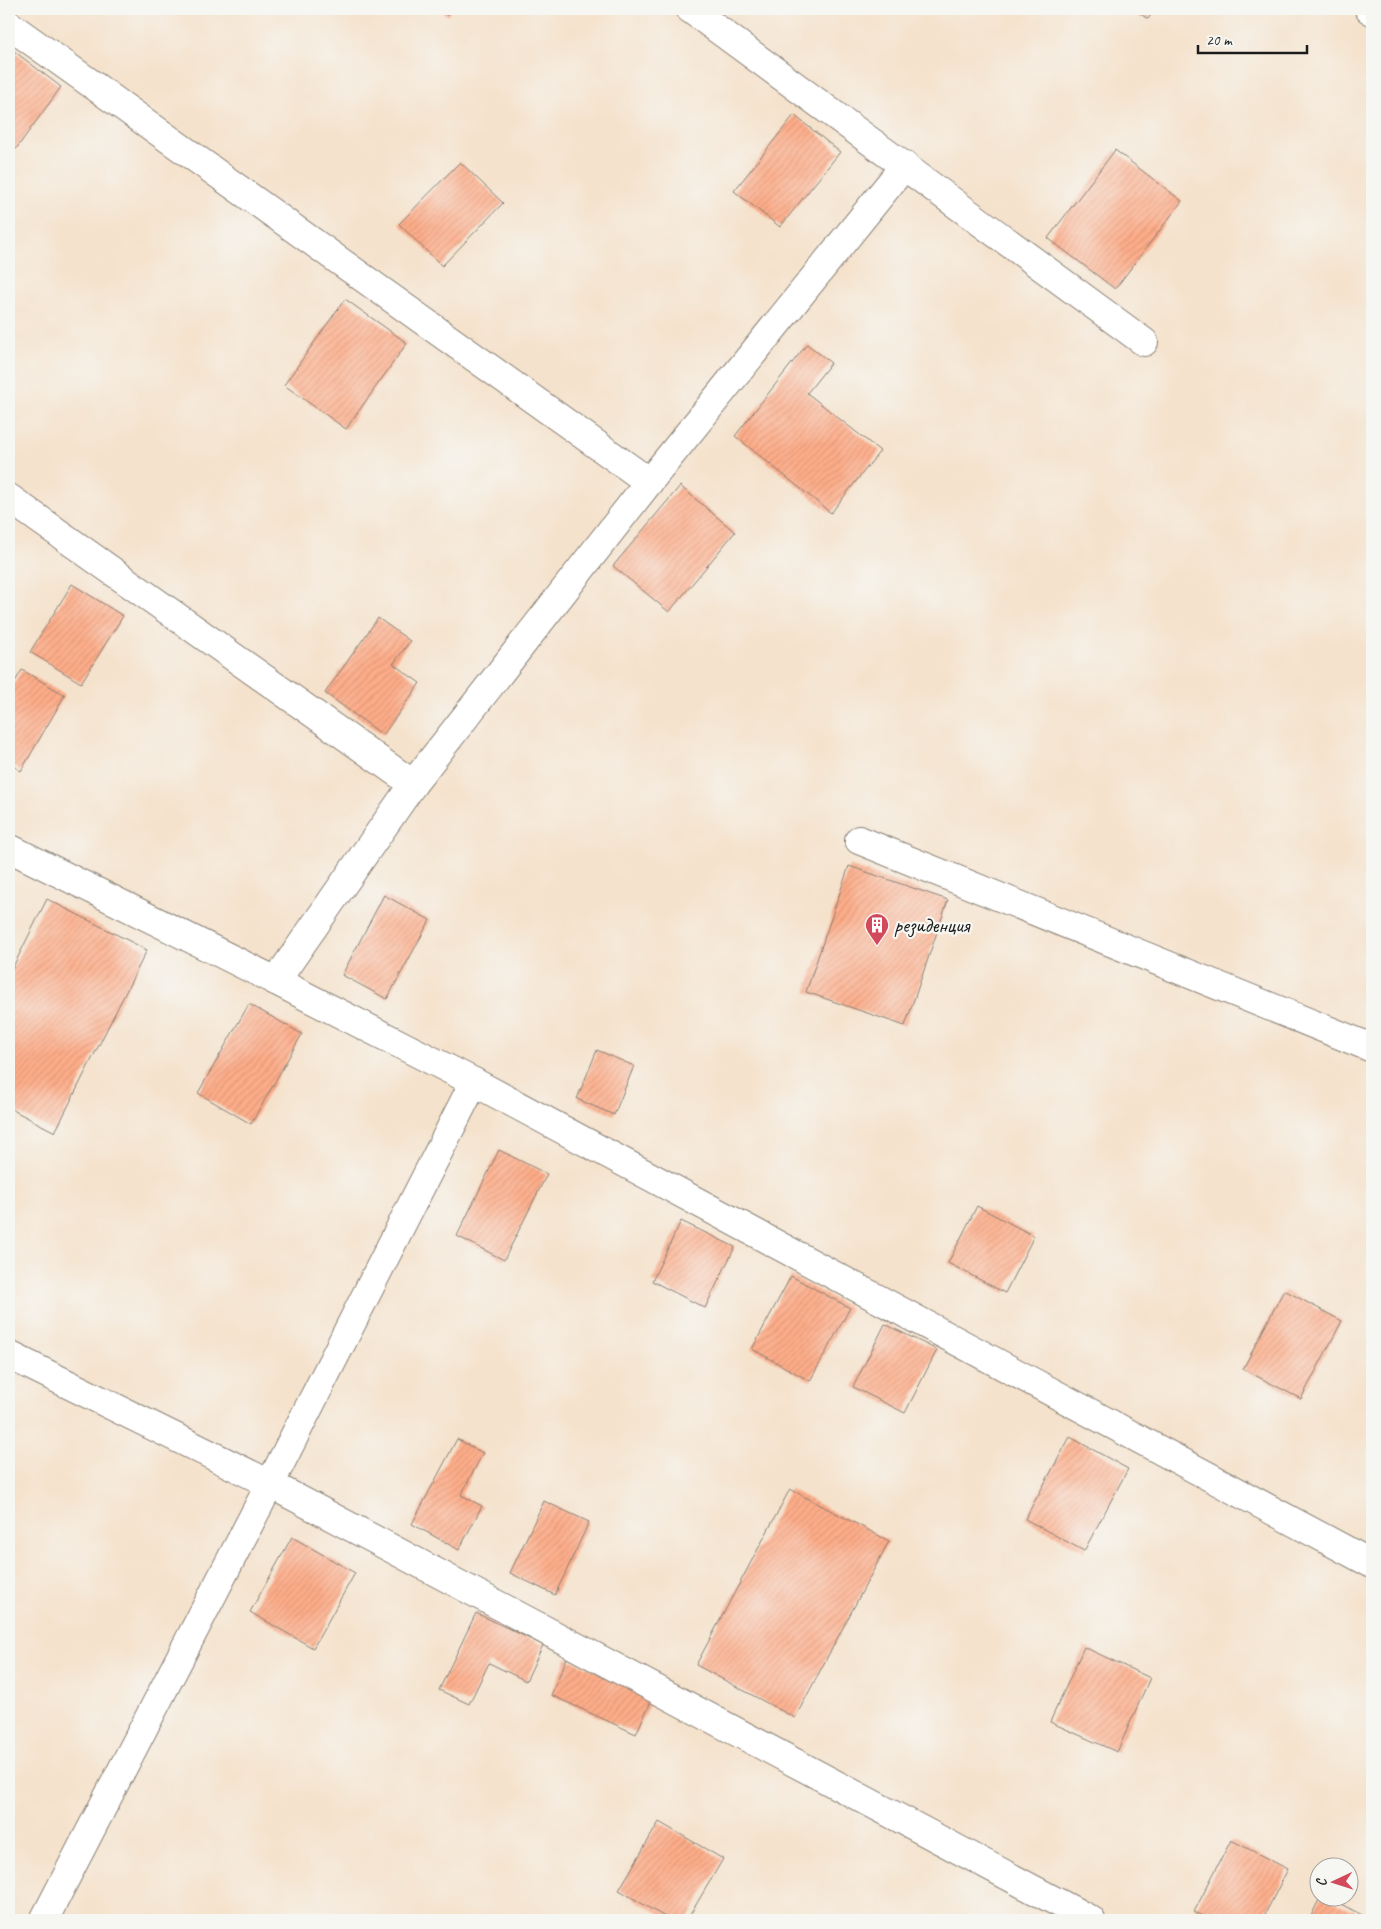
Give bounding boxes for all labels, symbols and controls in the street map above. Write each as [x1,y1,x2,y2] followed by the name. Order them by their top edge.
[1198,22,1307,54] scale bar
[1206,31,1233,50] text: 20 m
[864,912,890,946] building icon: резиденция
[894,912,971,938] place label: резиденция
[1308,1856,1358,1906] north arrow
[1313,1877,1330,1887] text: С

